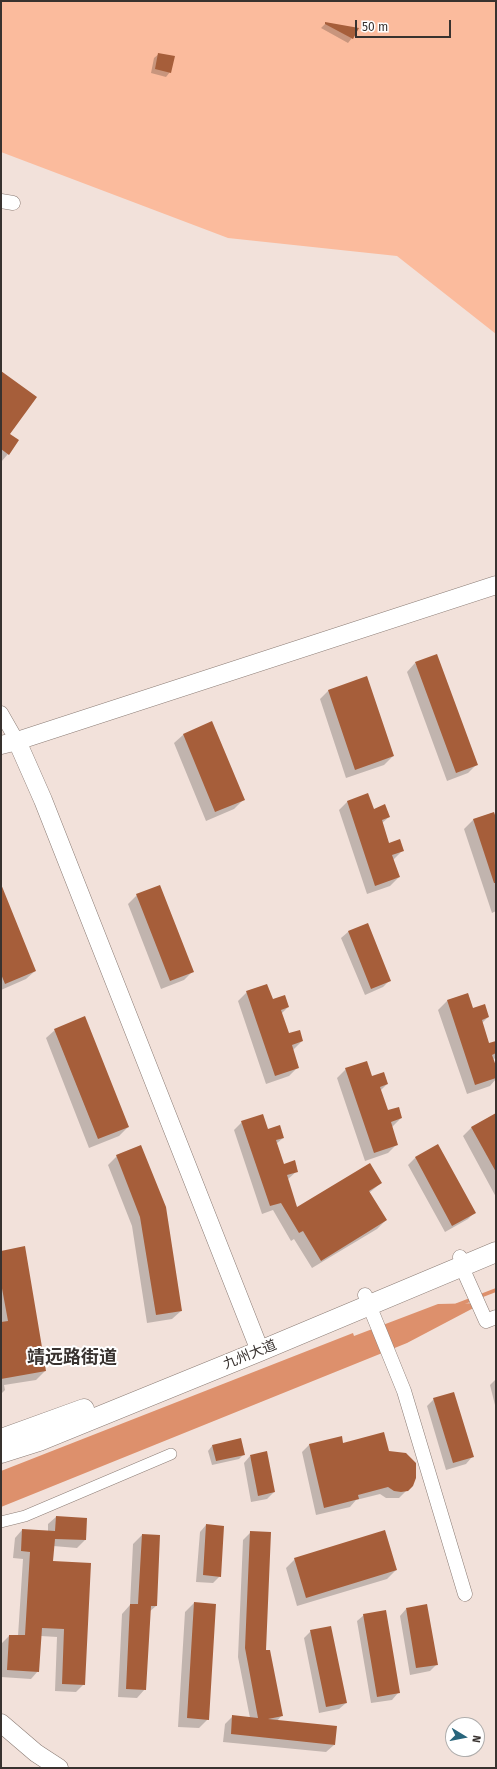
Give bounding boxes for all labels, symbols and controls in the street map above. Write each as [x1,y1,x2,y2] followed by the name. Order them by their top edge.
[357,12,453,38] scale bar
[362,20,388,34] text: 50 m
[221,1337,279,1373] street label: 九州大道
[27,1347,117,1369] district label: 靖远路街道
[445,1717,485,1757] north arrow
[469,1734,483,1744] text: N

